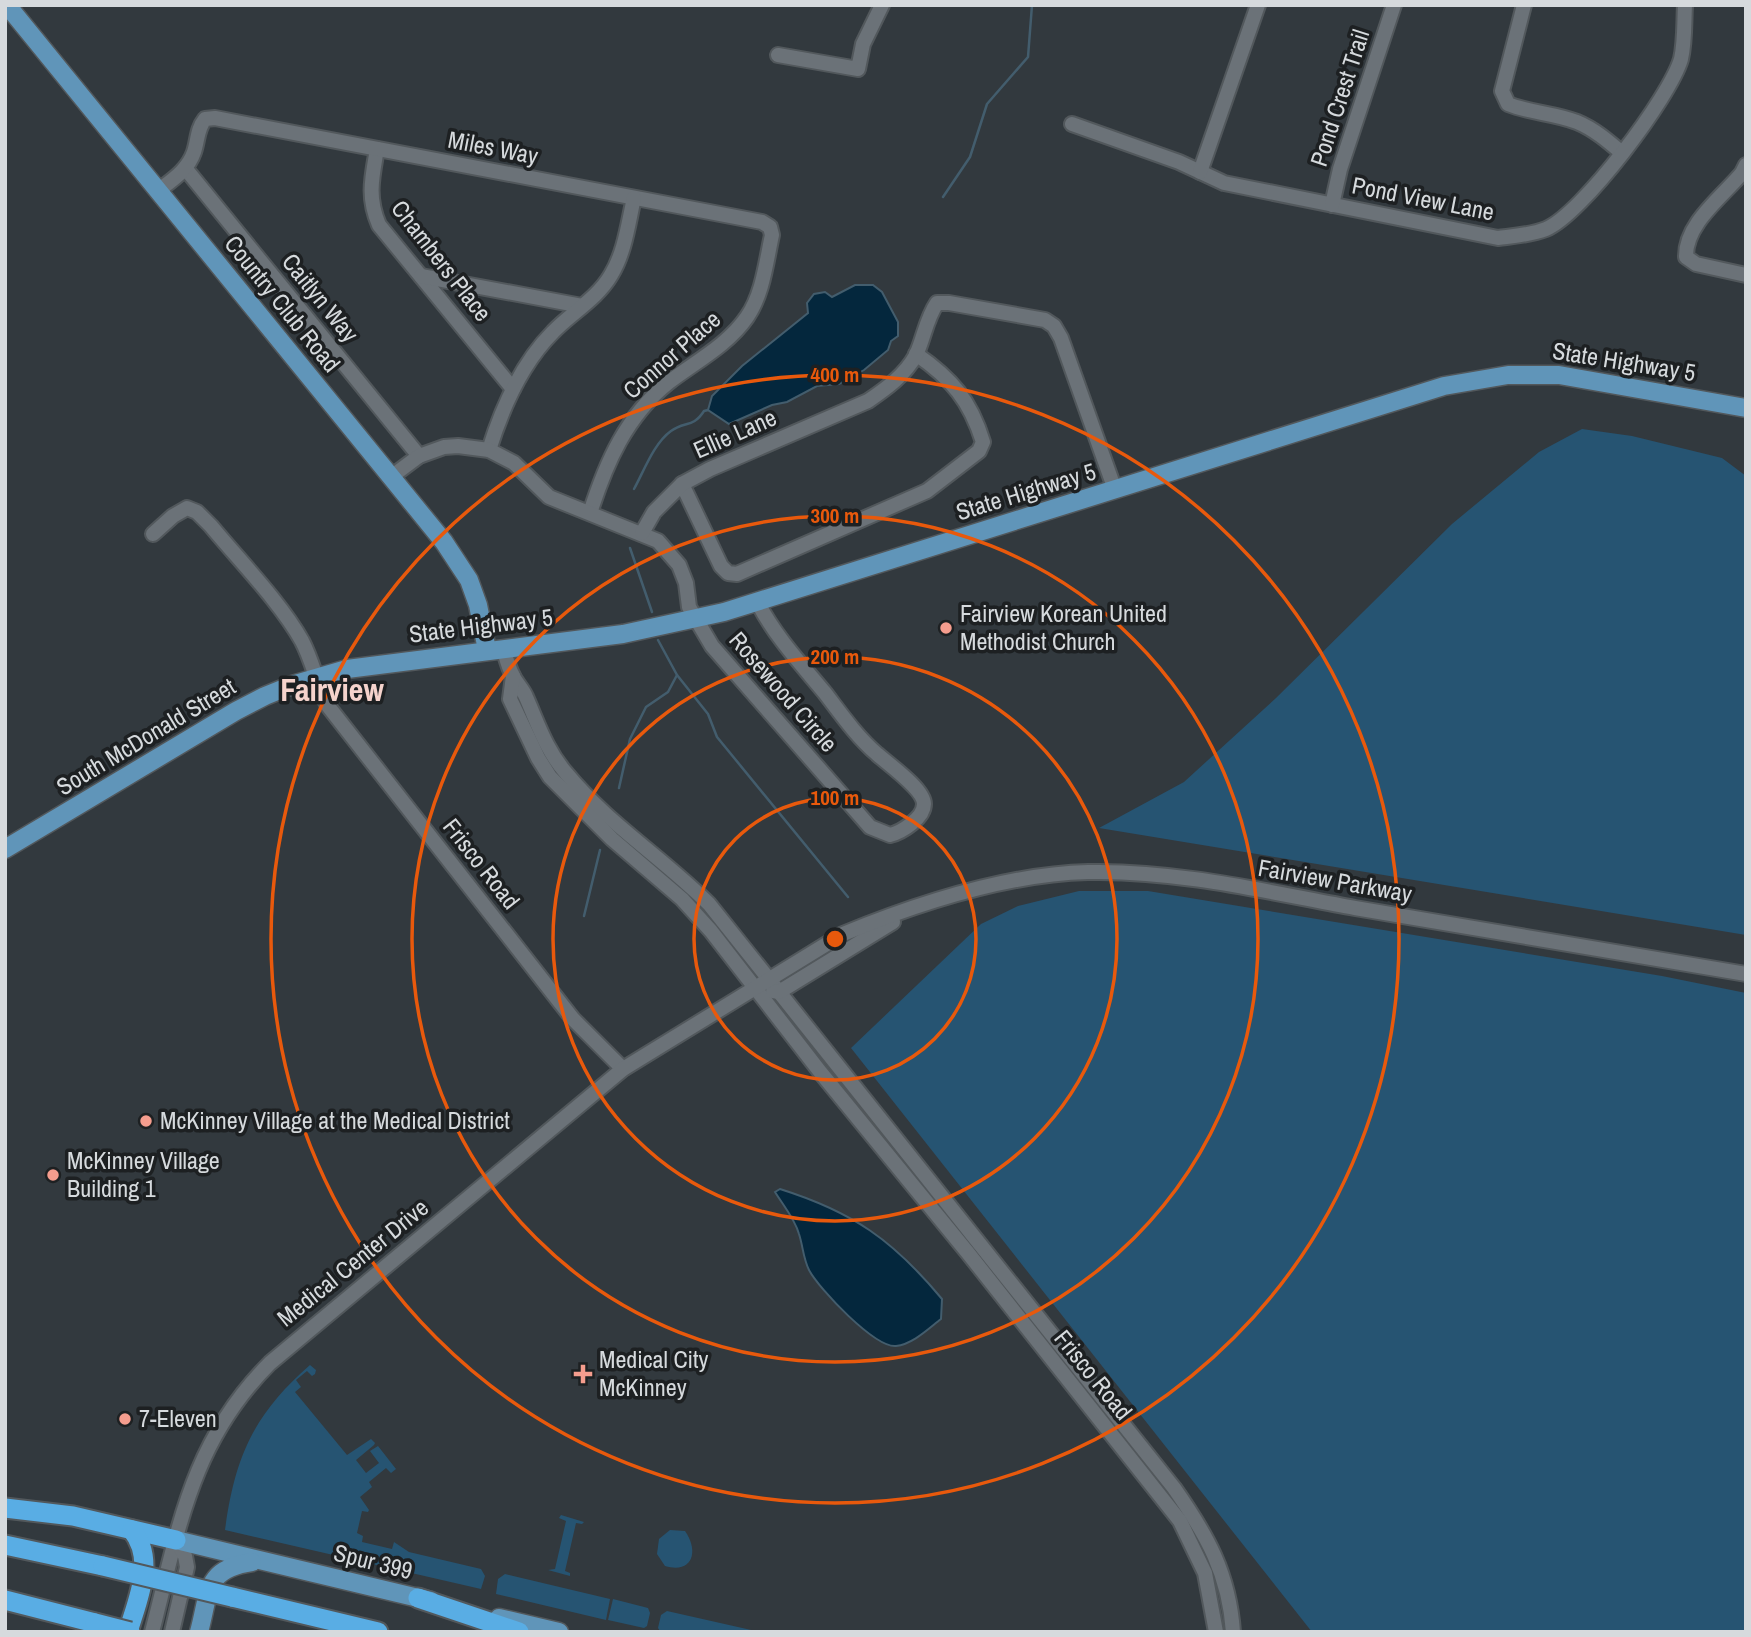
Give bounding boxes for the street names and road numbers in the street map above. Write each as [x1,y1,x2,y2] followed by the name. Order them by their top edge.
[1302,25,1376,170] street label: Pond Crest Trail
[445,123,541,171] street label: Miles Way
[1349,169,1497,227] street label: Pond View Lane
[384,193,499,328] street label: Chambers Place
[218,228,348,378] street label: Country Club Road
[275,246,366,348] street label: Caitlyn Way
[616,303,727,405] street label: Connor Place
[1550,334,1698,388] street label: State Highway 5
[688,401,781,466] street label: Ellie Lane
[952,455,1099,527] street label: State Highway 5
[407,600,555,650] street label: State Highway 5
[723,624,845,758] street label: Rosewood Circle
[50,670,241,802] street label: South McDonald Street
[436,811,527,915] street label: Frisco Road
[1256,851,1415,909] street label: Fairview Parkway
[270,1191,435,1333] street label: Medical Center Drive
[1048,1323,1140,1426] street label: Frisco Road
[331,1536,416,1586] street label: Spur 399

